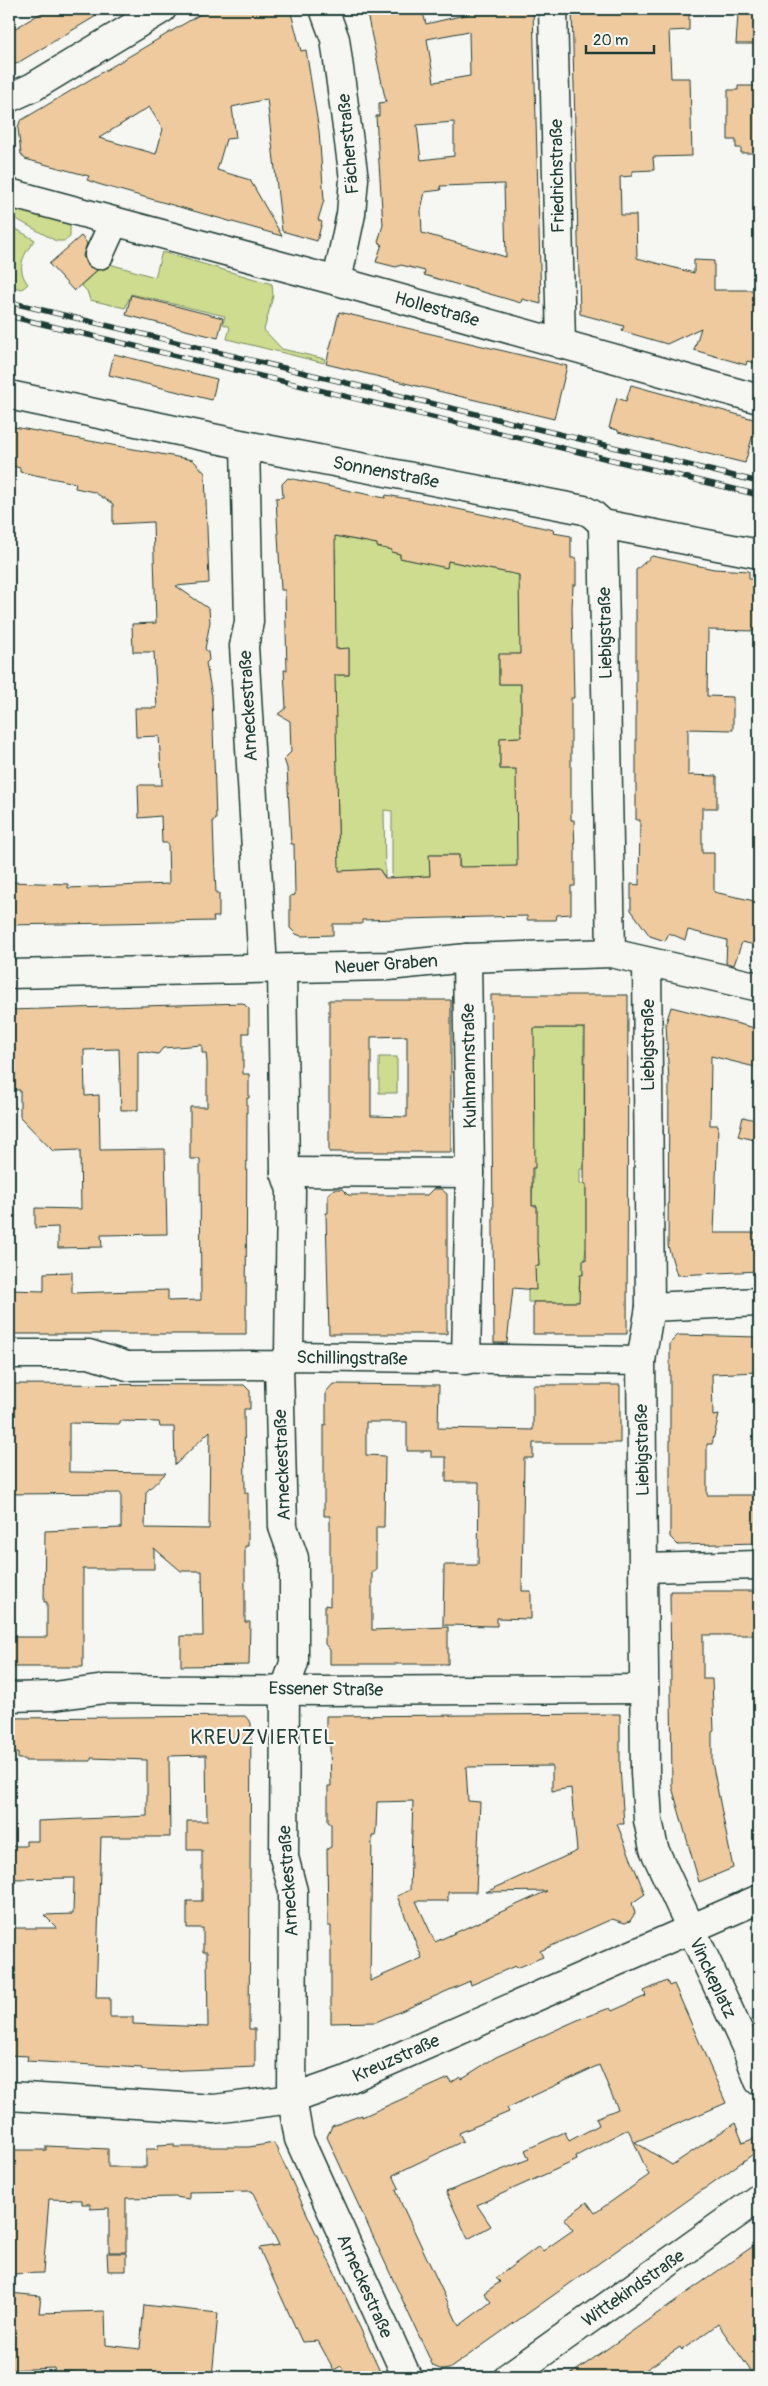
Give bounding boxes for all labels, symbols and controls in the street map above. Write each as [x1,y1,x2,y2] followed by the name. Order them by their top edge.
[586,22,653,54] scale bar
[593,31,628,50] text: 20 m
[333,92,364,195] street label: Fächerstraße
[545,119,570,233] street label: Friedrichstraße
[392,286,482,333] street label: Hollestraße
[331,451,441,494] street label: Sonnenstraße
[593,587,618,679] street label: Liebigstraße
[234,650,263,762] street label: Arneckestraße
[334,949,438,980] street label: Neuer Graben
[637,999,660,1091] street label: Liebigstraße
[457,1003,482,1129] street label: Kuhlmannstraße
[296,1346,408,1371] street label: Schillingstraße
[630,1404,655,1496] street label: Liebigstraße
[269,1409,296,1521] street label: Arneckestraße
[269,1677,384,1702] street label: Essener Straße
[190,1725,336,1750] district label: KREUZVIERTEL
[273,1824,304,1937] street label: Arneckestraße
[684,1934,741,2022] street label: Vinckeplatz
[349,2029,443,2088] street label: Kreuzstraße
[331,2231,398,2342] street label: Arneckestraße
[577,2244,689,2332] street label: Wittekindstraße

